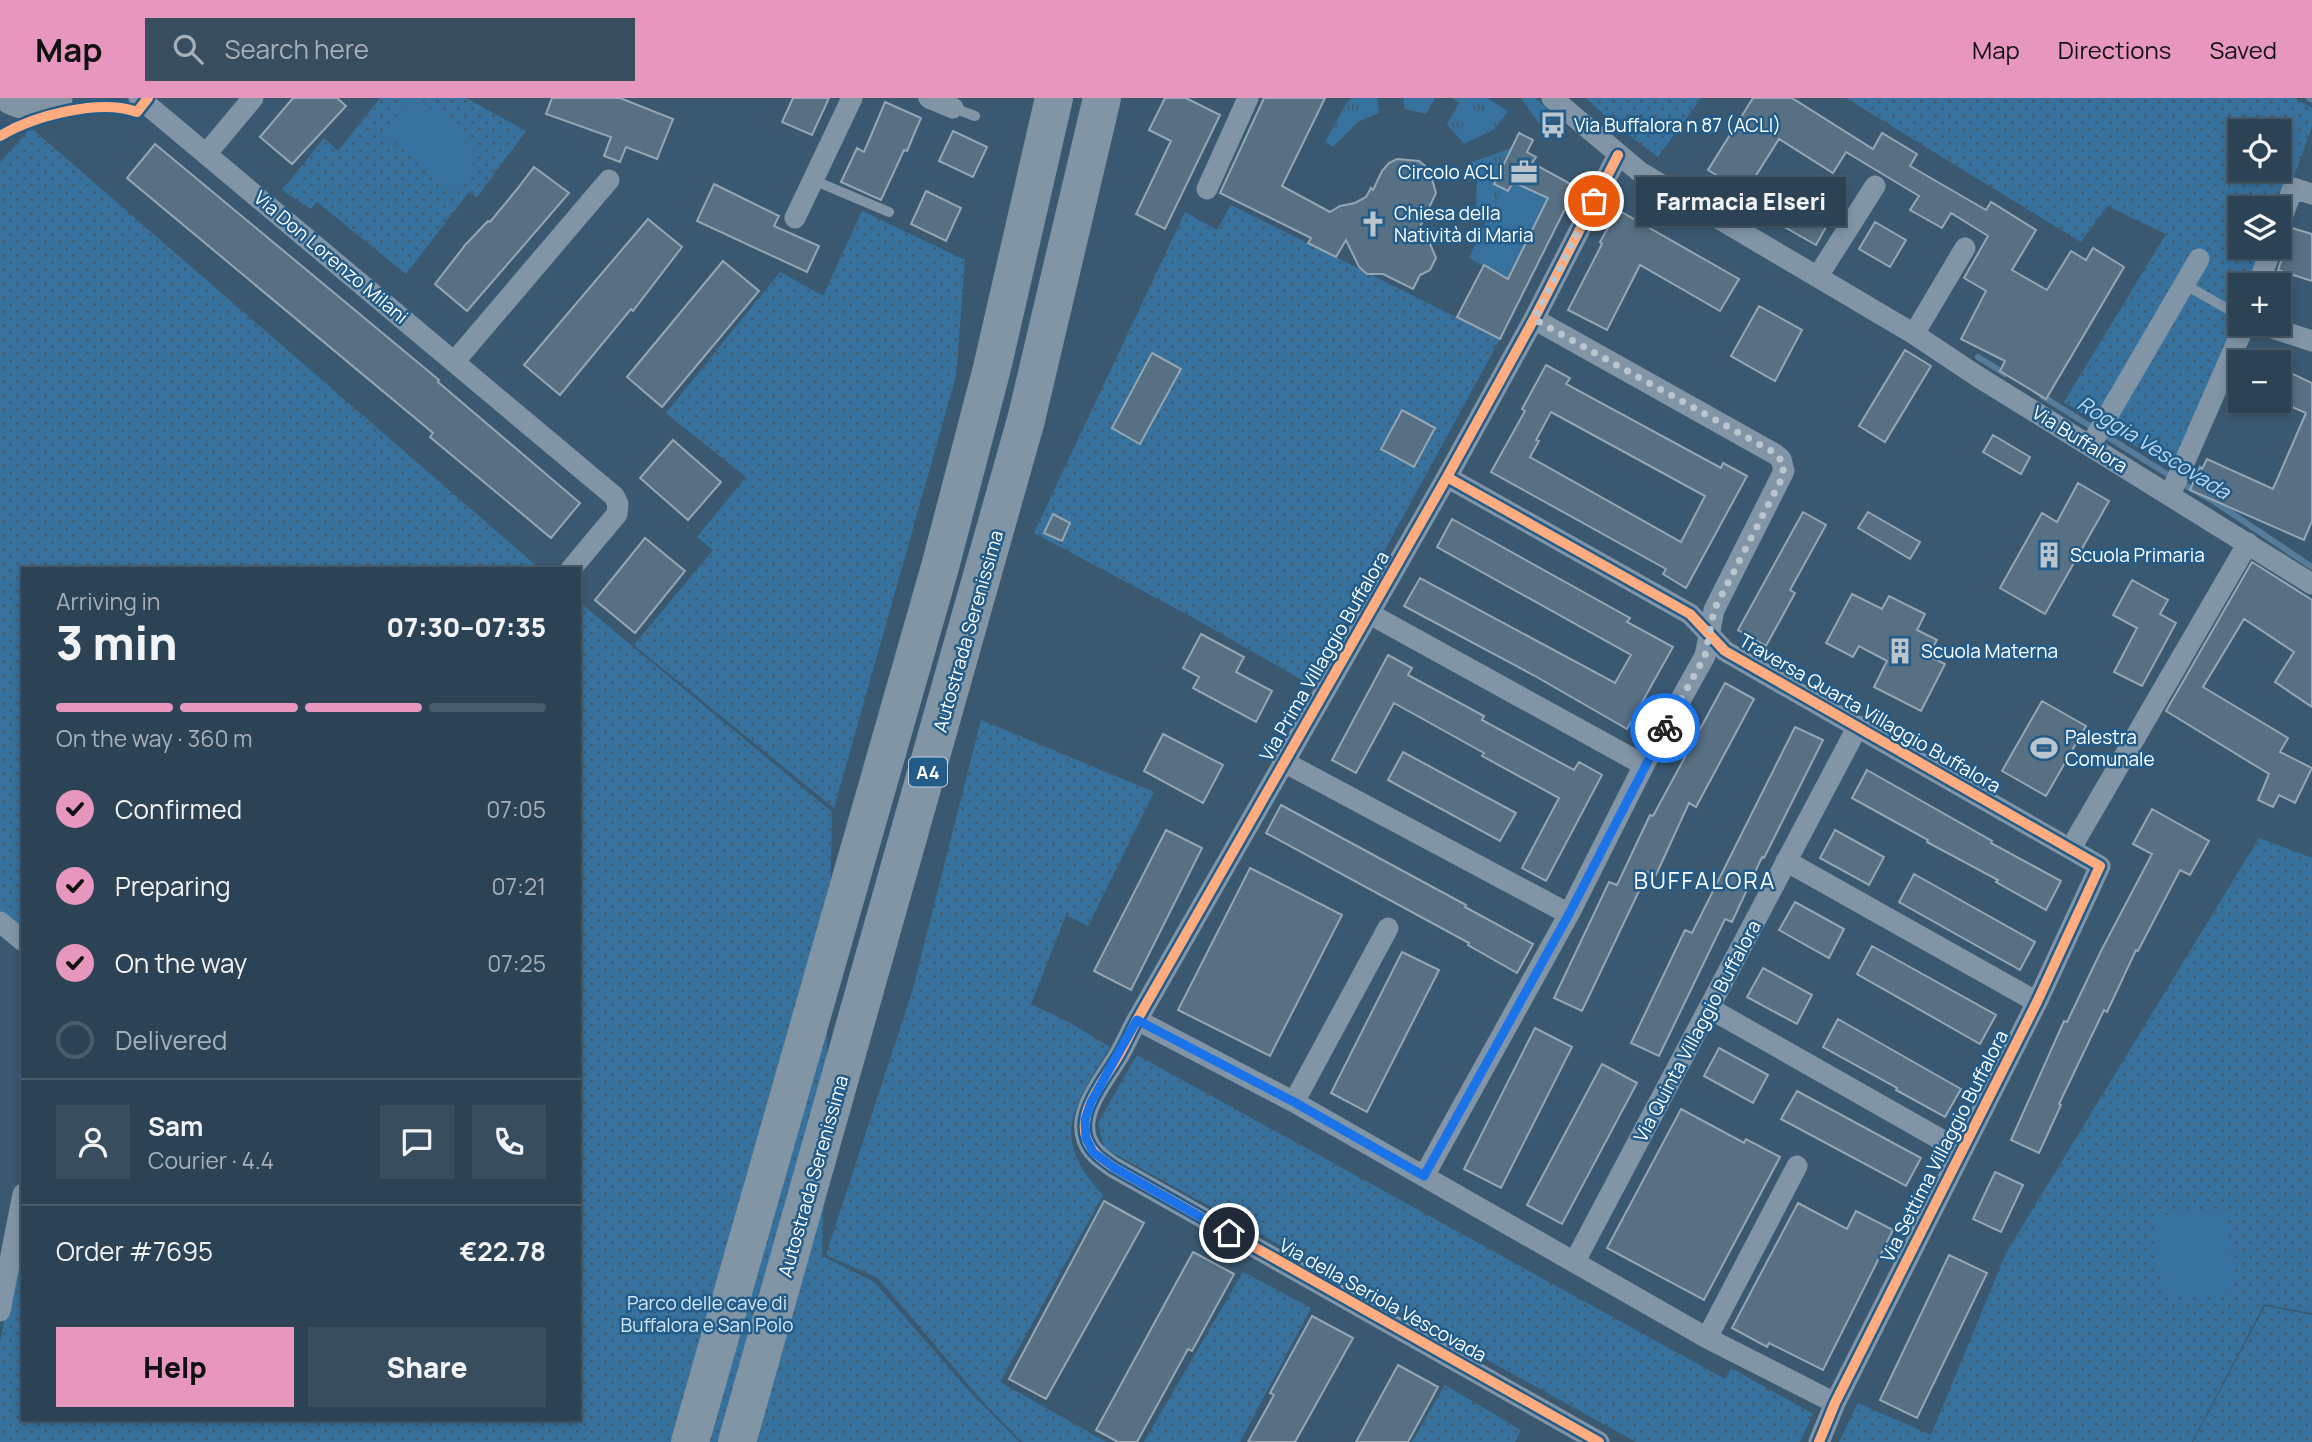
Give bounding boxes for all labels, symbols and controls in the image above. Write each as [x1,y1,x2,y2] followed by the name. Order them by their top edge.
[145,18,635,81] search box
[35,27,103,72] text: Map
[169,30,207,68] icon: search
[225,31,369,67] text: Search here
[1972,33,2020,66] text: Map
[2058,33,2171,66] text: Directions
[2209,33,2277,66] text: Saved
[1538,110,1568,140] bus stop icon: Via Buffalora n 87 (ACLI)
[1574,112,1781,138] place label: Via Buffalora n 87 (ACLI)
[2228,119,2291,413] map controls
[2228,119,2291,182] button: locate
[1509,157,1539,187] office icon: Circolo ACLI
[1398,159,1503,185] place label: Circolo ACLI
[1564,171,1624,231] pin
[1636,176,1846,226] callout: Farmacia Elseri
[1575,182,1613,220] icon: bag
[248,185,414,329] street label: Via Don Lorenzo Milani
[1656,185,1826,217] text: Farmacia Elseri
[2228,196,2291,259] button: layers
[1394,200,1534,248] place label: Chiesa della Natività di Maria
[1358,209,1388,239] church icon: Chiesa della Natività di Maria
[2228,273,2291,336] button: +
[2228,350,2291,413] button: −
[2072,389,2237,506] water label: Roggia Vescovada
[2027,399,2133,479] street label: Via Buffalora
[927,527,1009,735] street label: Autostrada Serenissima
[2034,540,2064,570] building icon: Scuola Primaria
[2070,542,2205,568] place label: Scuola Primaria
[1253,546,1395,766] street label: Via Prima Villaggio Buffalora
[56,585,161,617] text: Arriving in
[386,609,546,645] text: 07:30–07:35
[56,611,177,674] text: 3 min
[1734,627,2006,799] street label: Traversa Quarta Villaggio Buffalora
[1885,636,1915,666] building icon: Scuola Materna
[1921,638,2058,664] place label: Scuola Materna
[1630,693,1700,763] courier
[1646,709,1684,747] icon: bike
[56,722,253,754] text: On the way · 360 m
[2065,724,2155,772] place label: Palestra Comunale
[2029,733,2059,763] sports icon: Palestra Comunale
[909,758,947,786] road number: A4
[56,790,94,828] icon: check
[115,791,242,827] text: Confirmed
[486,793,546,825] text: 07:05
[1634,864,1776,896] district label: BUFFALORA
[56,867,94,905] icon: check
[115,868,231,904] text: Preparing
[491,870,546,902] text: 07:21
[1627,915,1767,1147] street label: Via Quinta Villaggio Buffalora
[56,944,94,982] icon: check
[115,945,247,981] text: On the way
[487,947,546,979] text: 07:25
[115,1022,227,1058] text: Delivered
[1874,1026,2014,1266] street label: Via Settima Villaggio Buffalora
[772,1072,854,1280] street label: Autostrada Serenissima
[56,1105,130,1179] button: person
[380,1105,454,1179] button: chat
[472,1105,546,1179] button: phone
[148,1108,203,1144] text: Sam
[148,1144,274,1176] text: Courier · 4.4
[1199,1203,1259,1263] pin
[1210,1214,1248,1252] icon: home
[1275,1232,1491,1368] street label: Via della Seriola Vescovada
[56,1233,213,1269] text: Order #7695
[460,1233,546,1269] text: €22.78
[621,1290,793,1338] park label: Parco delle cave di Buffalora e San Polo
[56,1327,294,1407] button: Help
[308,1327,546,1407] button: Share

